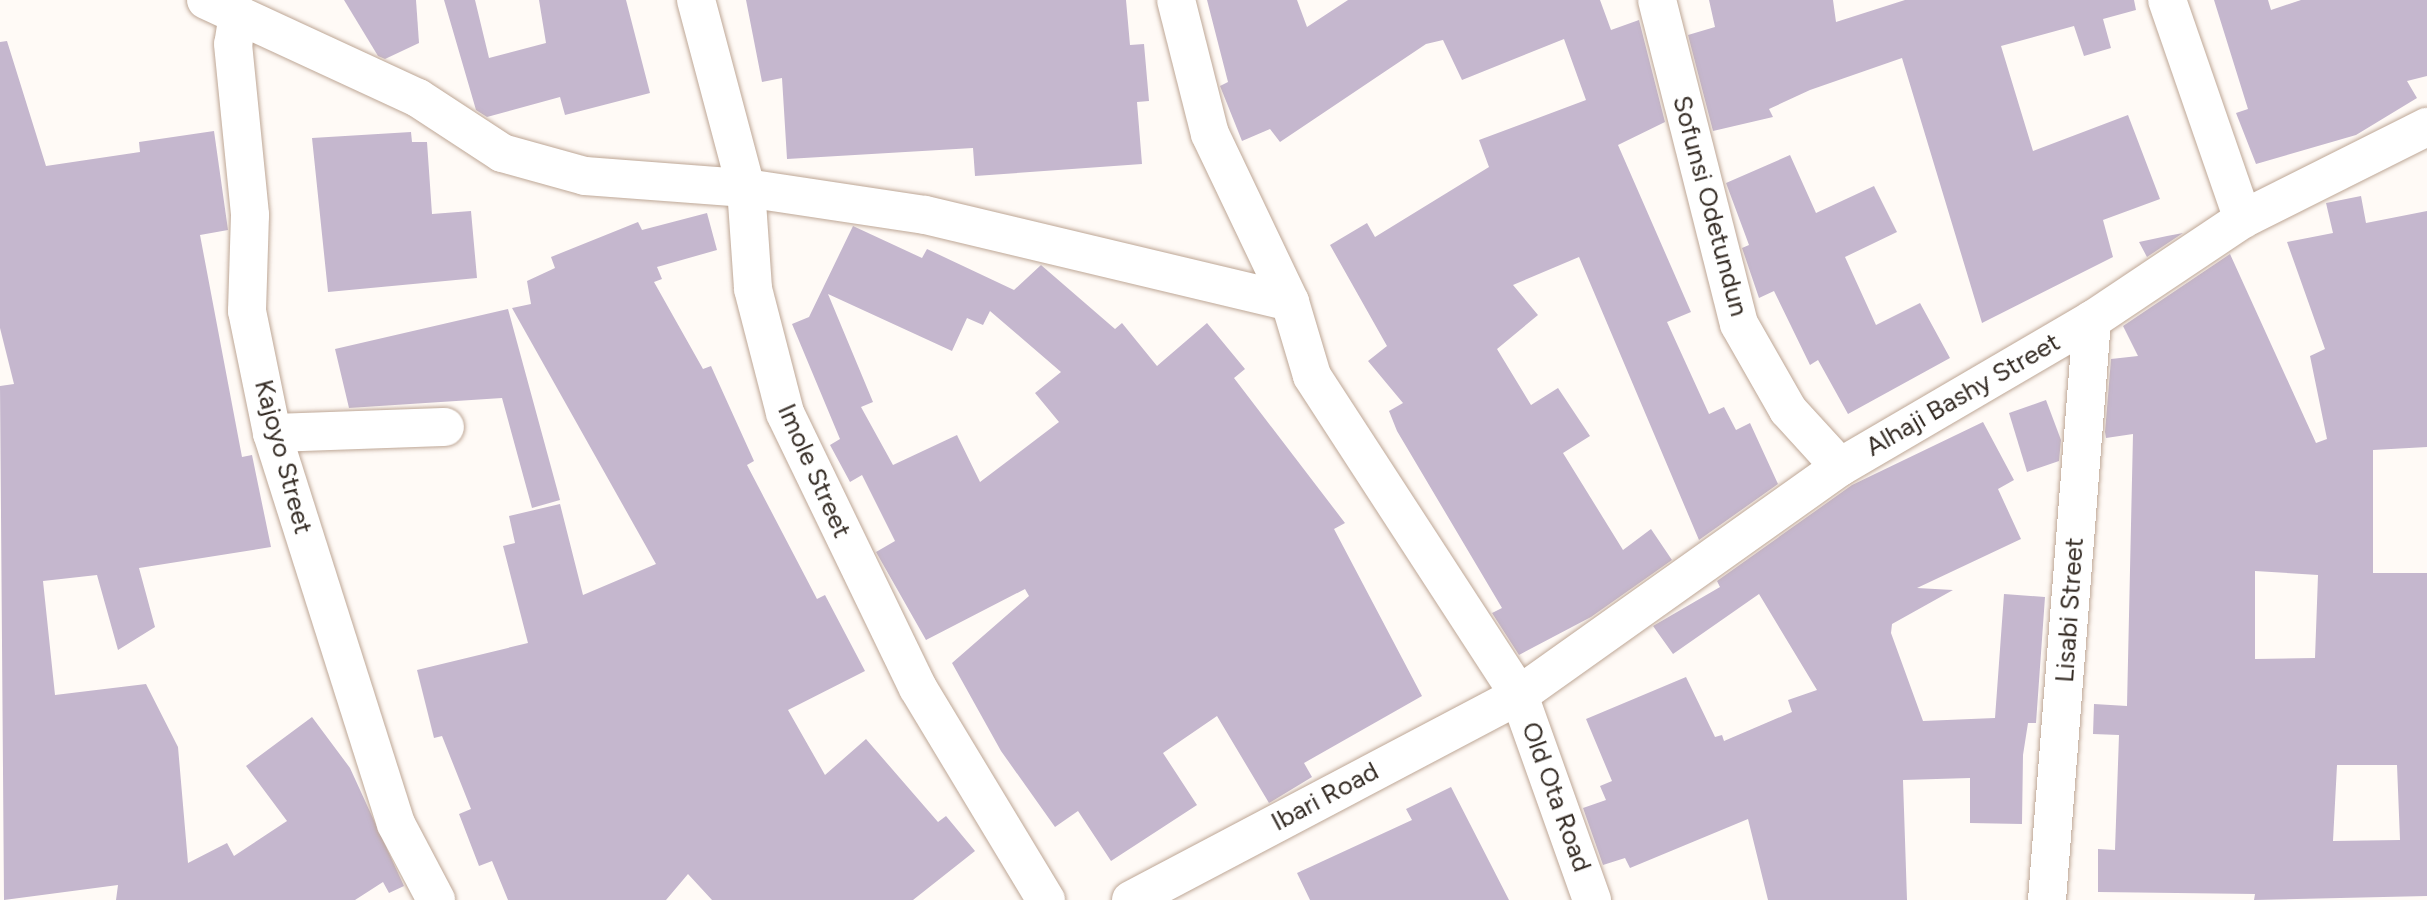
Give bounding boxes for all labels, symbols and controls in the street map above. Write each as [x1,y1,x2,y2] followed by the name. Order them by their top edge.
[1666,92,1754,320] street label: Sofunsi Odetundun
[1860,327,2066,463] street label: Alhaji Bashy Street
[247,377,319,537] street label: Kajoyo Street
[771,399,857,543] street label: Imole Street
[2049,536,2091,684] street label: Lisabi Street
[1514,718,1598,876] street label: Old Ota Road
[1266,756,1384,838] street label: Ibari Road

